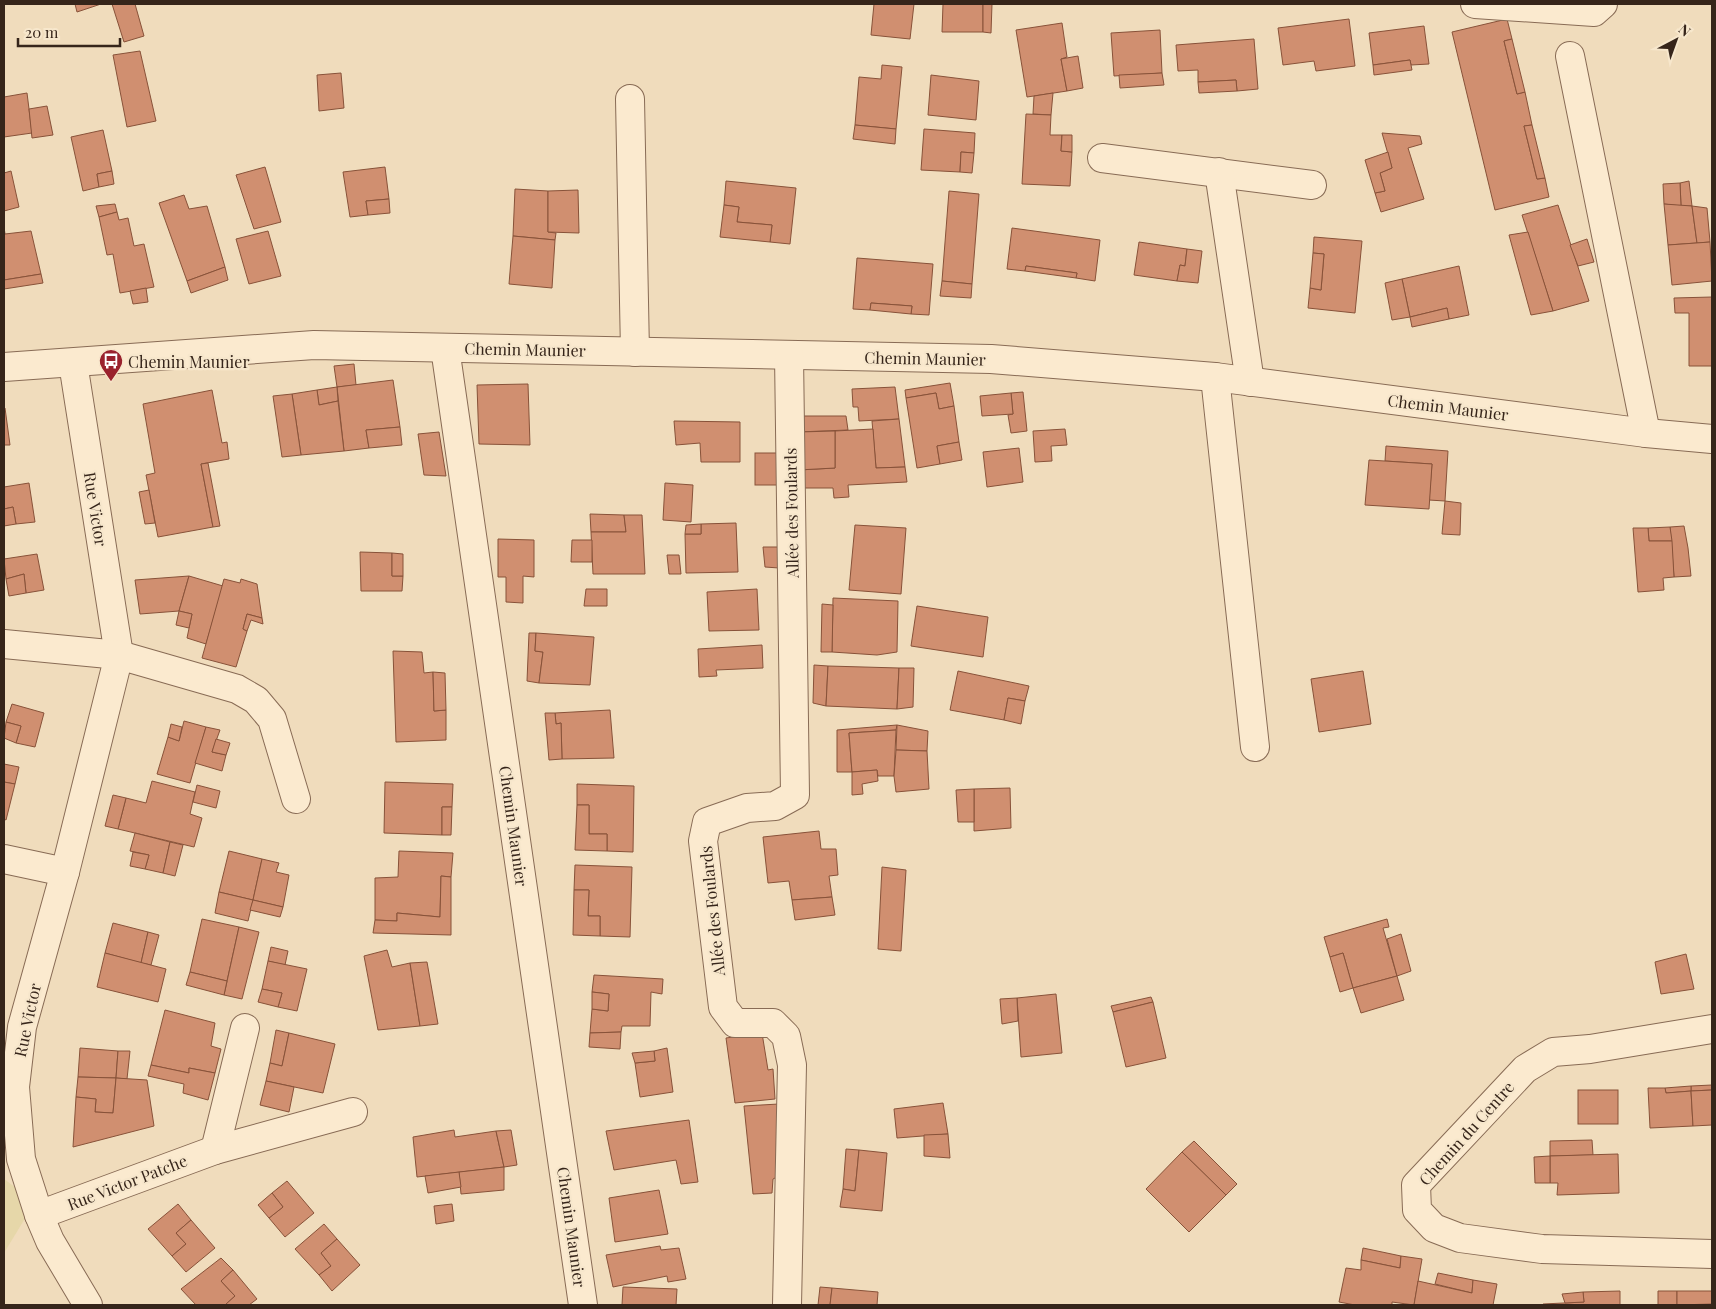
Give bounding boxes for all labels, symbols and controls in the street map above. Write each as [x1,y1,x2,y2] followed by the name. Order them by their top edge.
[18,15,120,47] scale bar
[1651,15,1701,65] north arrow
[1675,19,1695,40] text: N
[25,22,59,42] text: 20 m
[464,337,586,361] street label: Chemin Maunier
[864,346,986,370] street label: Chemin Maunier
[98,348,124,382] bus stop icon: Chemin Maunier
[128,351,250,372] place label: Chemin Maunier
[1386,389,1510,425] street label: Chemin Maunier
[779,448,803,579] street label: Allée des Foulards
[80,470,112,548] street label: Rue Victor
[495,764,533,888] street label: Chemin Maunier
[695,845,729,978] street label: Allée des Foulards
[9,981,45,1059] street label: Rue Victor
[1414,1077,1518,1189] street label: Chemin du Centre
[64,1149,190,1215] street label: Rue Victor Patche
[553,1165,591,1289] street label: Chemin Maunier

